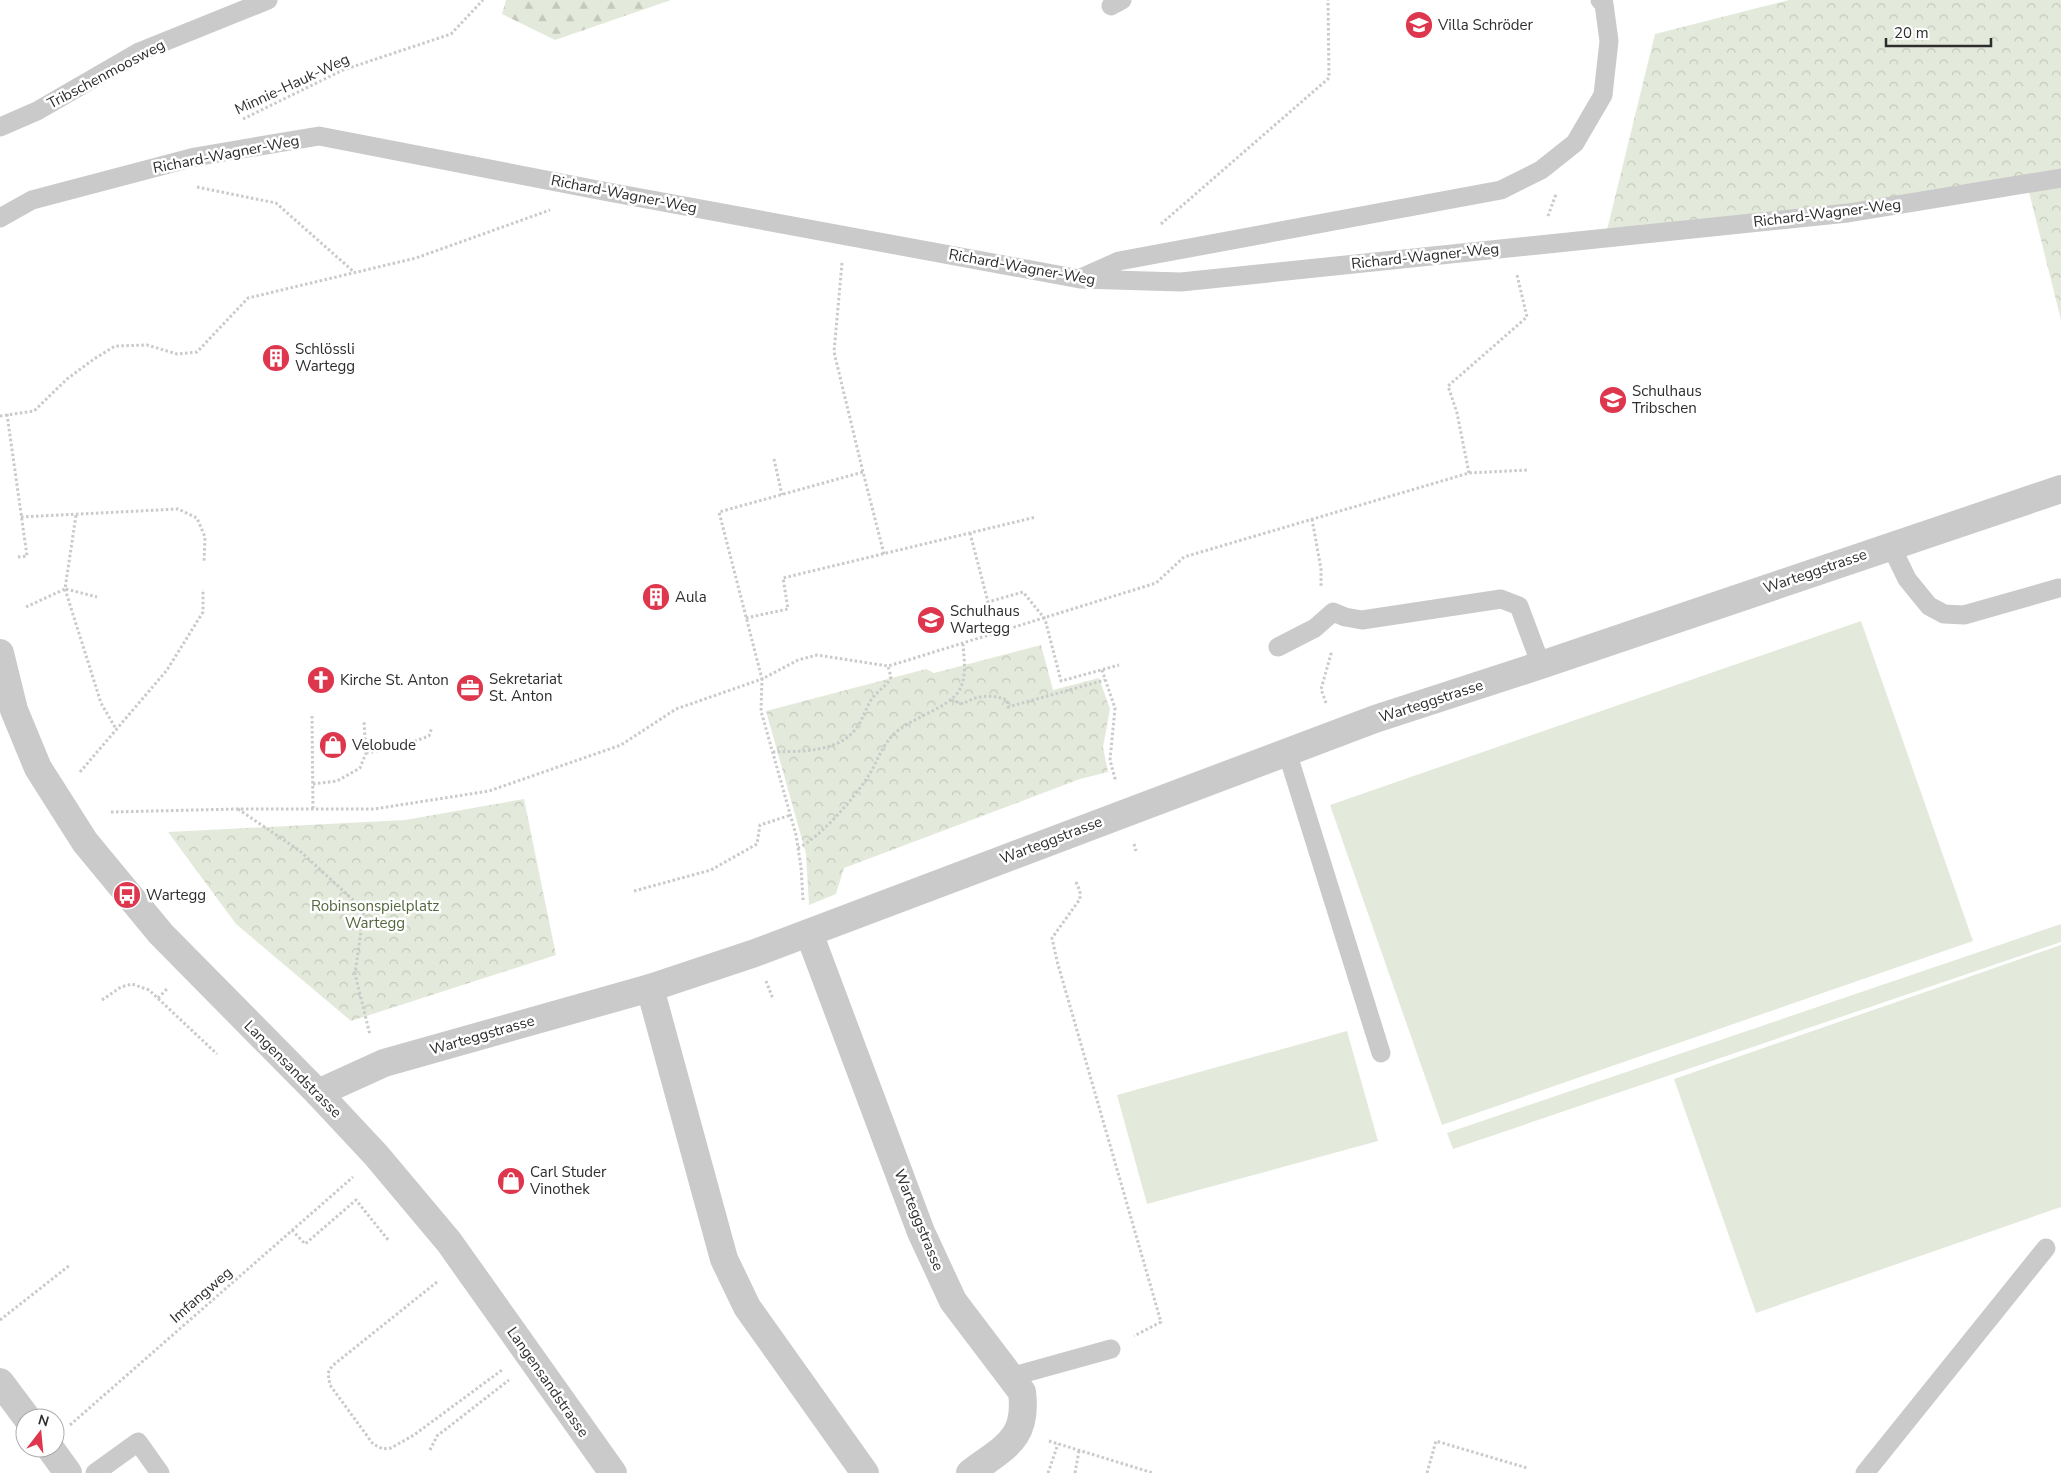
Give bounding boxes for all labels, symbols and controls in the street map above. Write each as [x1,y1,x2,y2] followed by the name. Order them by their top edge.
[1404,10,1434,40] school or university icon: Villa Schröder
[1437,15,1534,35] place label: Villa Schröder
[1886,15,1991,47] scale bar
[1894,23,1929,43] text: 20 m
[44,35,168,113] street label: Tribschenmoosweg
[231,49,353,119] street label: Minnie-Hauk-Weg
[151,130,301,178] street label: Richard-Wagner-Weg
[549,170,699,218] street label: Richard-Wagner-Weg
[1752,194,1902,232] street label: Richard-Wagner-Weg
[1350,238,1500,274] street label: Richard-Wagner-Weg
[947,244,1097,290] street label: Richard-Wagner-Weg
[295,339,355,376] place label: Schlössli Wartegg
[261,343,291,373] building icon: Schlössli Wartegg
[1632,381,1702,418] place label: Schulhaus Tribschen
[1598,385,1628,415] school or university icon: Schulhaus Tribschen
[1761,544,1869,598] street label: Warteggstrasse
[641,582,671,612] building icon: Aula
[675,587,707,607] place label: Aula
[950,601,1020,638] place label: Schulhaus Wartegg
[916,605,946,635] school or university icon: Schulhaus Wartegg
[306,665,336,695] church icon: Kirche St. Anton
[489,669,563,706] place label: Sekretariat St. Anton
[340,670,449,690] place label: Kirche St. Anton
[455,673,485,703] office icon: Sekretariat St. Anton
[1376,675,1486,727] street label: Warteggstrasse
[318,730,348,760] shop icon: Velobude
[351,735,416,755] place label: Velobude
[997,811,1105,869] street label: Warteggstrasse
[112,880,142,910] bus stop icon: Wartegg
[146,885,206,905] place label: Wartegg
[311,896,439,933] park label: Robinsonspielplatz Wartegg
[427,1010,537,1060] street label: Warteggstrasse
[240,1016,346,1122] street label: Langensandstrasse
[529,1162,607,1199] place label: Carl Studer Vinothek
[496,1166,526,1196] shop icon: Carl Studer Vinothek
[889,1166,949,1274] street label: Warteggstrasse
[166,1262,236,1328] street label: Imfangweg
[502,1323,594,1441] street label: Langensandstrasse
[15,1408,65,1458] north arrow
[36,1410,51,1432] text: N

